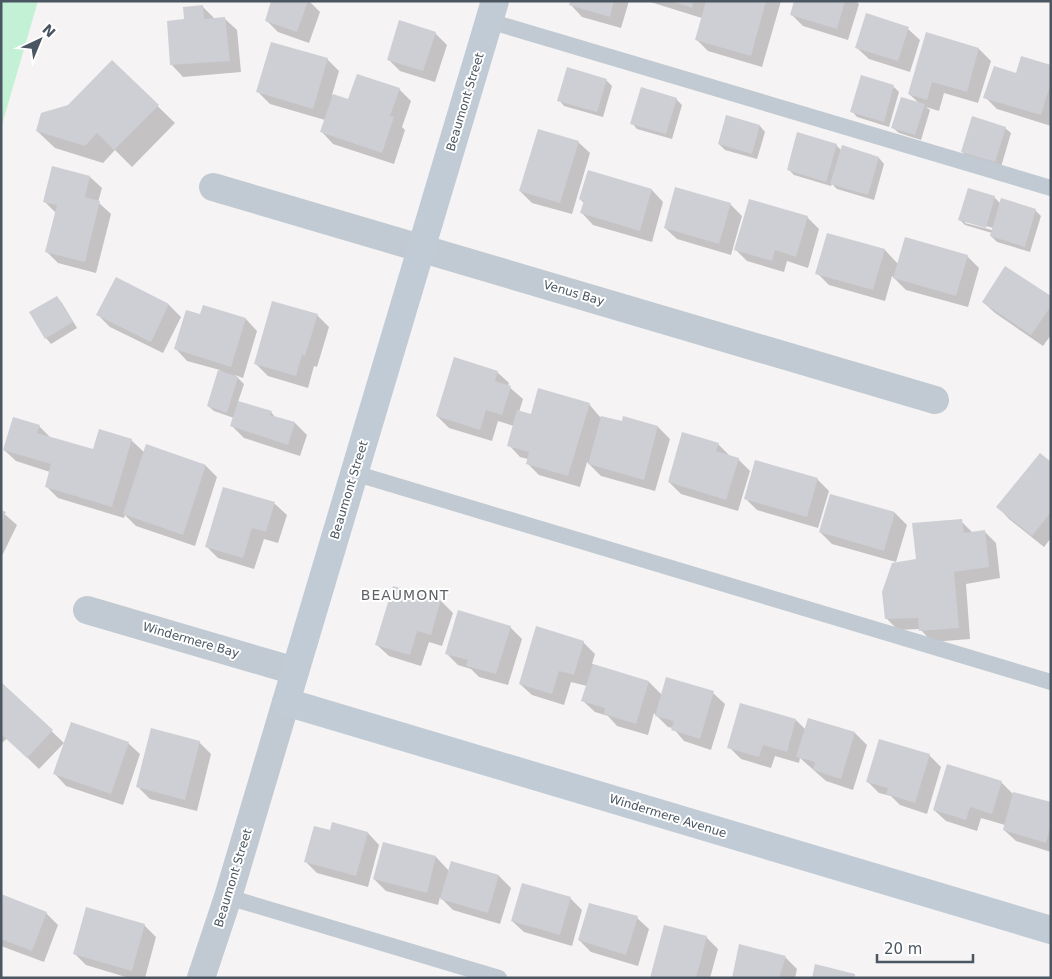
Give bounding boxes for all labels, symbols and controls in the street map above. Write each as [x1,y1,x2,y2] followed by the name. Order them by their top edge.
[15,15,65,65] north arrow
[39,21,59,40] text: N
[443,51,487,153] street label: Beaumont Street
[542,278,606,308] street label: Venus Bay
[327,439,371,541] street label: Beaumont Street
[361,587,449,603] district label: BEAUMONT
[141,620,241,660] street label: Windermere Bay
[608,792,728,840] street label: Windermere Avenue
[211,827,255,929] street label: Beaumont Street
[877,932,973,964] scale bar
[884,940,922,958] text: 20 m

